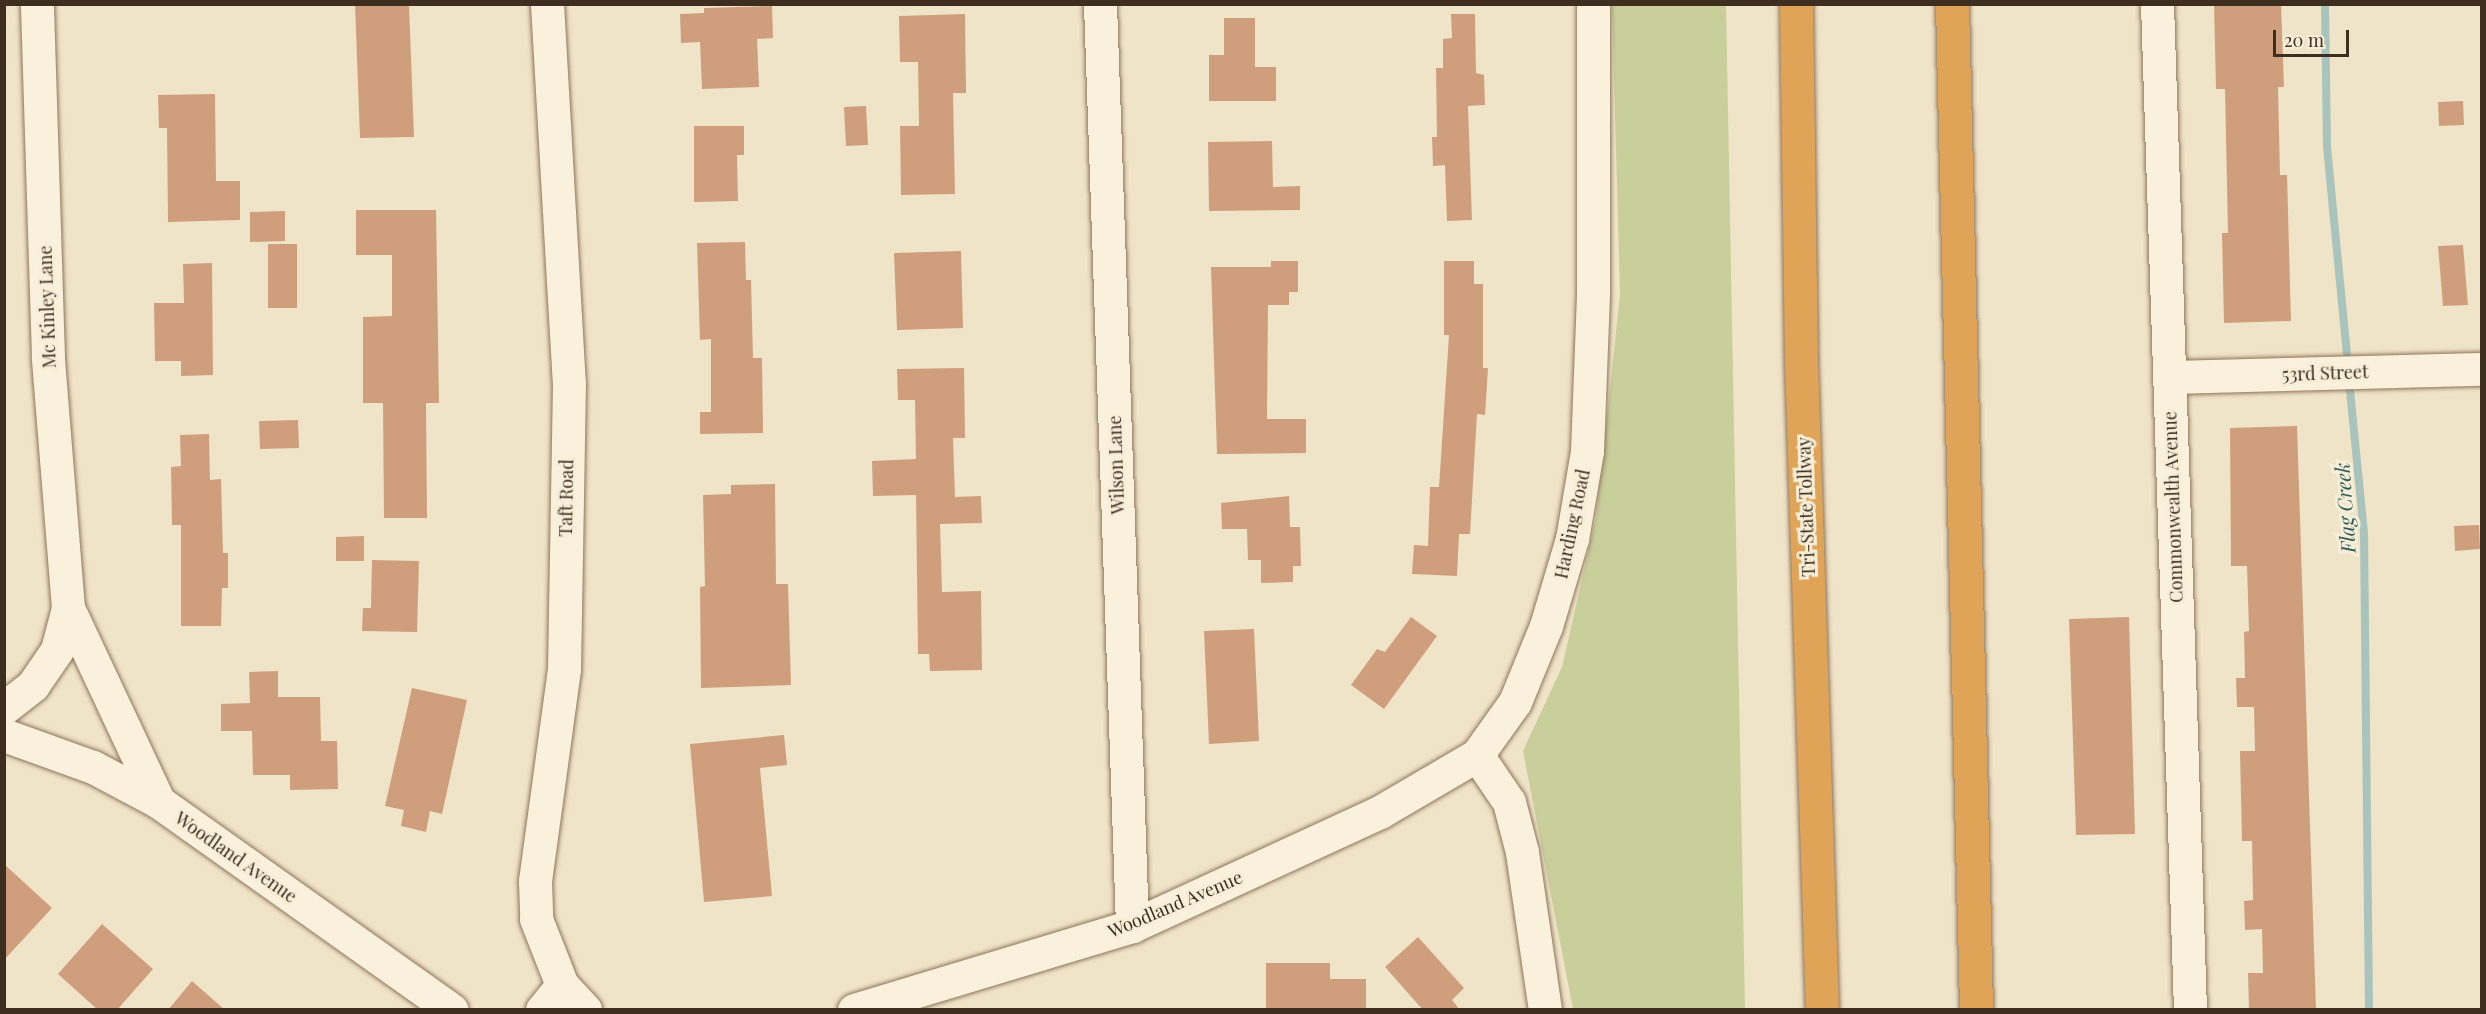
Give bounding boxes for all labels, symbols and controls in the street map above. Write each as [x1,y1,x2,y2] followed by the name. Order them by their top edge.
[2276,18,2352,56] scale bar
[2284,28,2324,52] text: 20 m
[34,245,60,369] street label: Mc Kinley Lane
[2281,361,2369,385] street label: 53rd Street
[2159,410,2187,604] street label: Commonwealth Avenue
[1103,415,1129,515] street label: Wilson Lane
[1793,437,1819,577] street label: Tri-State Tollway
[555,459,577,537] street label: Taft Road
[2329,462,2359,554] water label: Flag Creek
[1550,467,1594,581] street label: Harding Road
[171,807,301,907] street label: Woodland Avenue
[1104,866,1246,942] street label: Woodland Avenue

